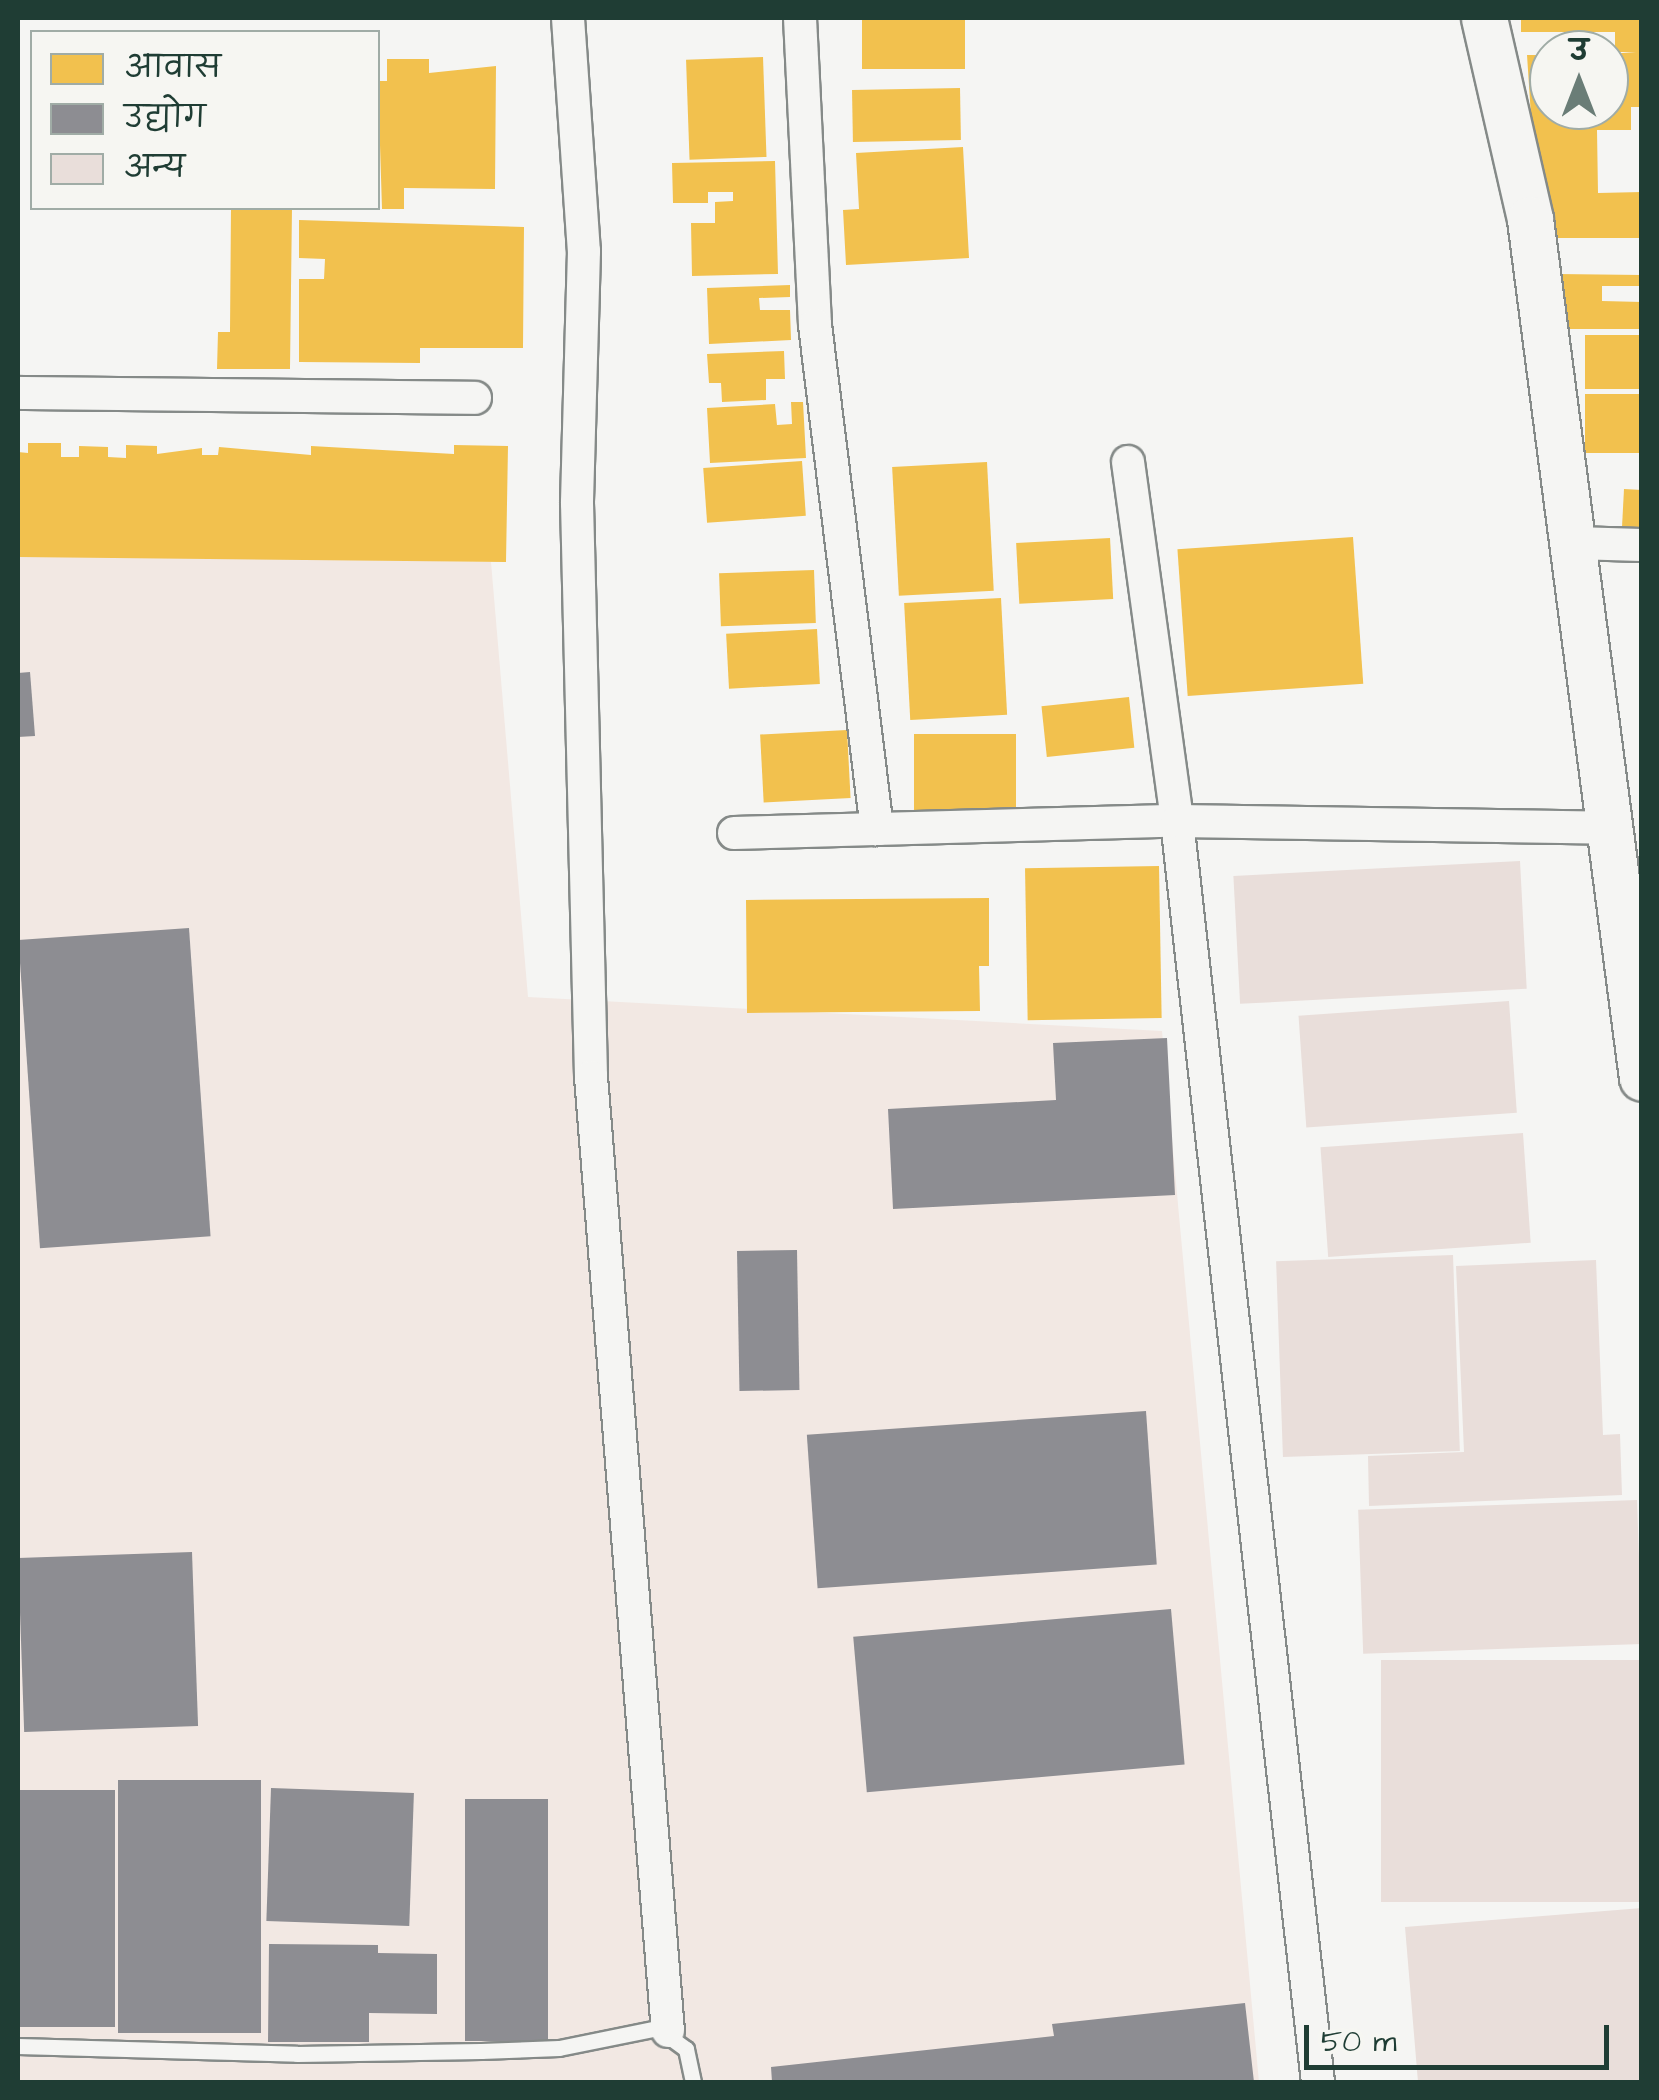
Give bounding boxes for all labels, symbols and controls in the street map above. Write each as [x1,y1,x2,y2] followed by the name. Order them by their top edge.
[30,30,380,210] legend
[1529,30,1629,130] north arrow
[1570,32,1588,71] text: उ
[124,47,221,89] text: आवास
[124,97,206,139] text: उद्योग
[124,147,185,189] text: अन्य
[1309,2005,1614,2067] scale bar
[1321,2021,1397,2063] text: 50 m

